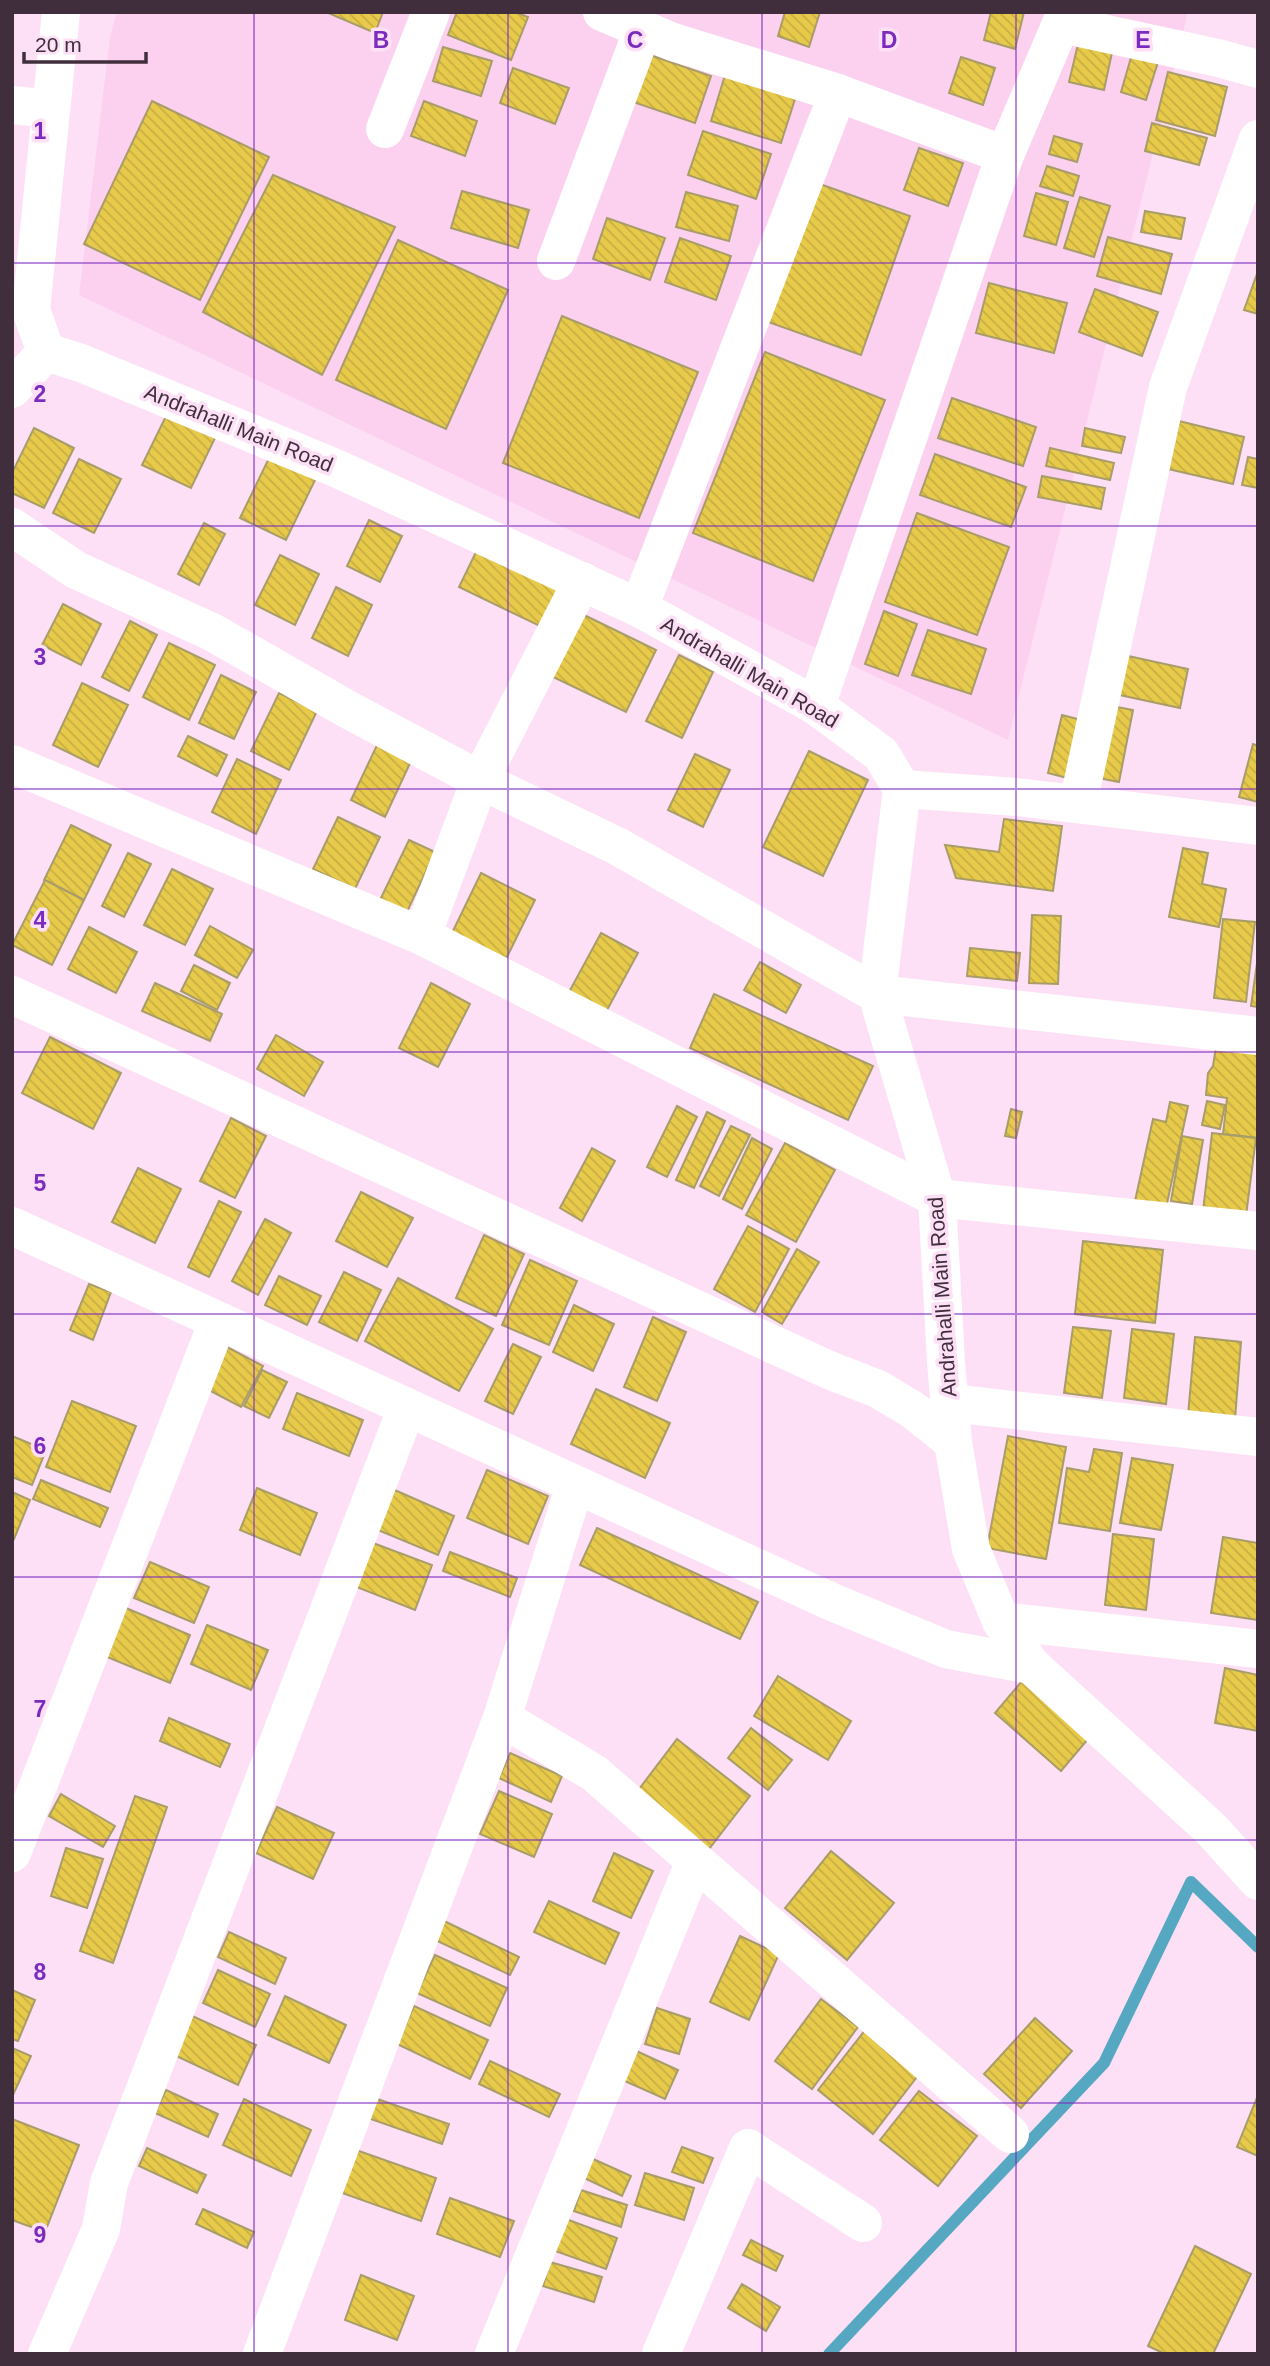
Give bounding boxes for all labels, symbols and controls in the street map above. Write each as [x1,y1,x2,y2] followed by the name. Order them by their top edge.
[24,21,147,65] scale bar
[373,27,389,53] text: B
[627,27,643,53] text: C
[881,27,897,53] text: D
[1135,27,1151,53] text: E
[35,33,82,56] text: 20 m
[34,118,47,144] text: 1
[142,380,336,476] street label: Andrahalli Main Road
[34,381,46,407] text: 2
[657,612,843,732] street label: Andrahalli Main Road
[34,644,46,670] text: 3
[34,907,47,933] text: 4
[34,1170,47,1196] text: 5
[924,1196,960,1398] street label: Andrahalli Main Road
[34,1433,46,1459] text: 6
[34,1696,46,1722] text: 7
[34,1959,47,1985] text: 8
[34,2222,46,2248] text: 9

